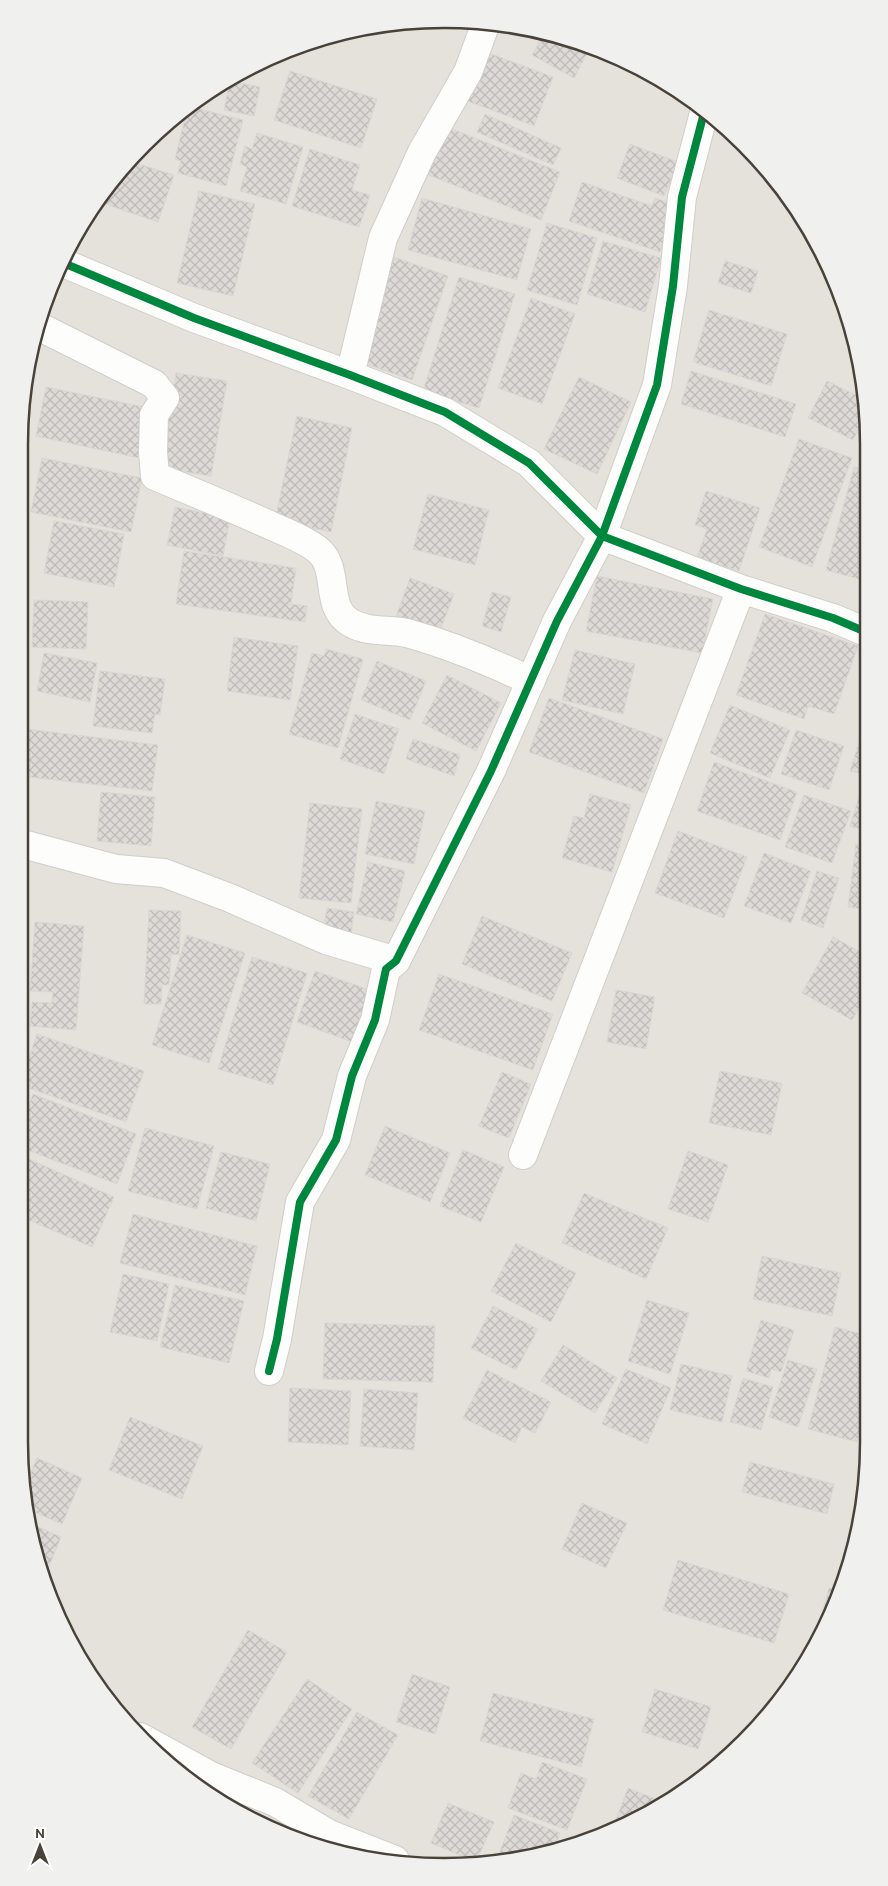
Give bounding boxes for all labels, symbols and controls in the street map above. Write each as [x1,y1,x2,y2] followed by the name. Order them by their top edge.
[15,1821,65,1871] north arrow
[35,1826,45,1843] text: N

